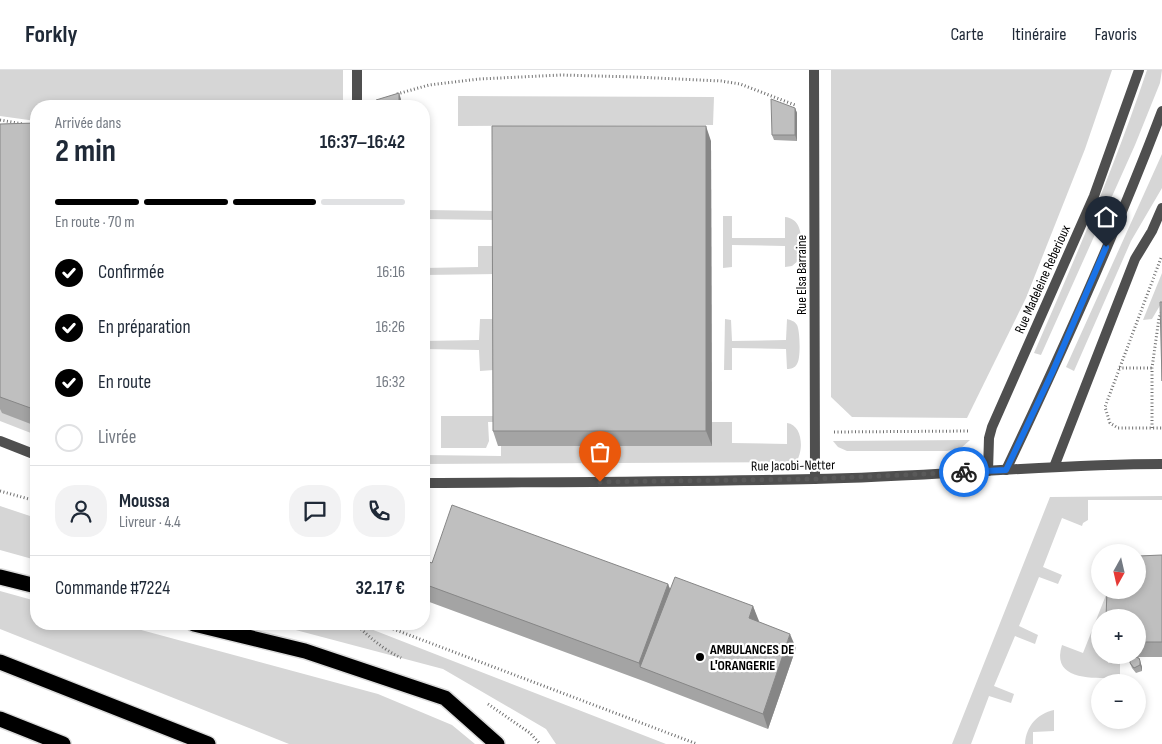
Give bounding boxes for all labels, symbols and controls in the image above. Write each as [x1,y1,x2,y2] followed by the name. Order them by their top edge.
[25,20,77,49] text: Forkly
[950,24,984,45] text: Carte
[1012,24,1066,45] text: Itinéraire
[1094,24,1137,45] text: Favoris
[55,114,121,133] text: Arrivée dans
[320,131,405,154] text: 16:37–16:42
[55,132,116,171] text: 2 min
[1085,196,1127,247] pin
[1092,203,1120,231] icon: home
[55,213,134,232] text: En route · 70 m
[1011,222,1074,336] street label: Rue Madeleine Reberioux
[793,235,810,315] street label: Rue Elsa Barraine
[55,259,83,287] icon: check
[98,261,164,284] text: Confirmée
[377,263,405,282] text: 16:16
[55,314,83,342] icon: check
[98,316,191,339] text: En préparation
[376,318,405,337] text: 16:26
[55,369,83,397] icon: check
[98,371,151,394] text: En route
[376,373,405,392] text: 16:32
[98,426,136,449] text: Livrée
[579,431,621,482] pin
[586,438,614,466] icon: bag
[939,447,989,497] courier
[751,456,835,475] street label: Rue Jacobi-Netter
[950,458,978,486] icon: bike
[55,485,107,537] button: person
[289,485,341,537] button: chat
[353,485,405,537] button: phone
[119,490,170,513] text: Moussa
[119,513,181,532] text: Livreur · 4.4
[1091,544,1146,599] north arrow
[1091,544,1146,729] map controls
[55,577,170,600] text: Commande #7224
[355,577,405,600] text: 32.17 €
[1091,609,1146,664] button: +
[709,641,794,674] place label: AMBULANCES DE L'ORANGERIE
[694,651,706,663] marker: AMBULANCES DE L'ORANGERIE
[1091,674,1146,729] button: −

